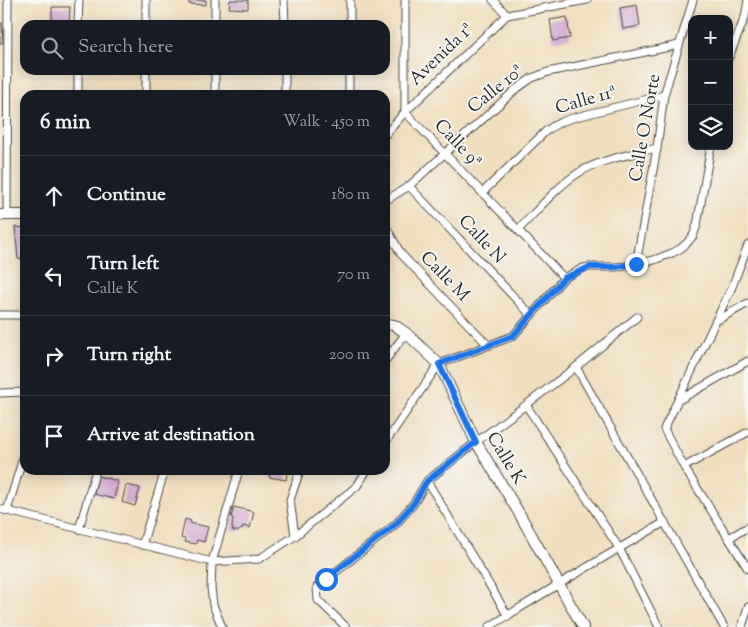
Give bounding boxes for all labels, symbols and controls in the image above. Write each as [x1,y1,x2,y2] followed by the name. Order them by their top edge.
[688,15,733,150] map controls
[688,15,733,60] button: +
[404,17,480,92] street label: Avenida 1ª
[20,20,390,75] search box
[38,34,66,62] icon: search
[78,34,173,61] text: Search here
[462,59,530,121] street label: Calle 10ª
[688,60,733,105] button: −
[624,72,668,184] street label: Calle O Norte
[552,80,620,122] street label: Calle 11ª
[688,105,733,150] button: layers
[40,108,91,138] text: 6 min
[283,111,370,134] text: Walk · 450 m
[427,114,487,174] street label: Calle 9ª
[40,182,68,210] icon: ahead
[87,182,166,209] text: Continue
[331,184,370,207] text: 180 m
[451,210,511,270] street label: Calle N
[413,246,475,308] street label: Calle M
[87,251,159,278] text: Turn left
[625,253,648,276] route end
[40,262,68,290] icon: left
[337,264,370,287] text: 70 m
[87,278,138,301] text: Calle K
[40,342,68,370] icon: right
[87,342,171,369] text: Turn right
[329,344,370,367] text: 200 m
[40,422,68,450] icon: arrive
[87,422,255,449] text: Arrive at destination
[479,428,531,490] street label: Calle K
[315,568,338,591] route start

